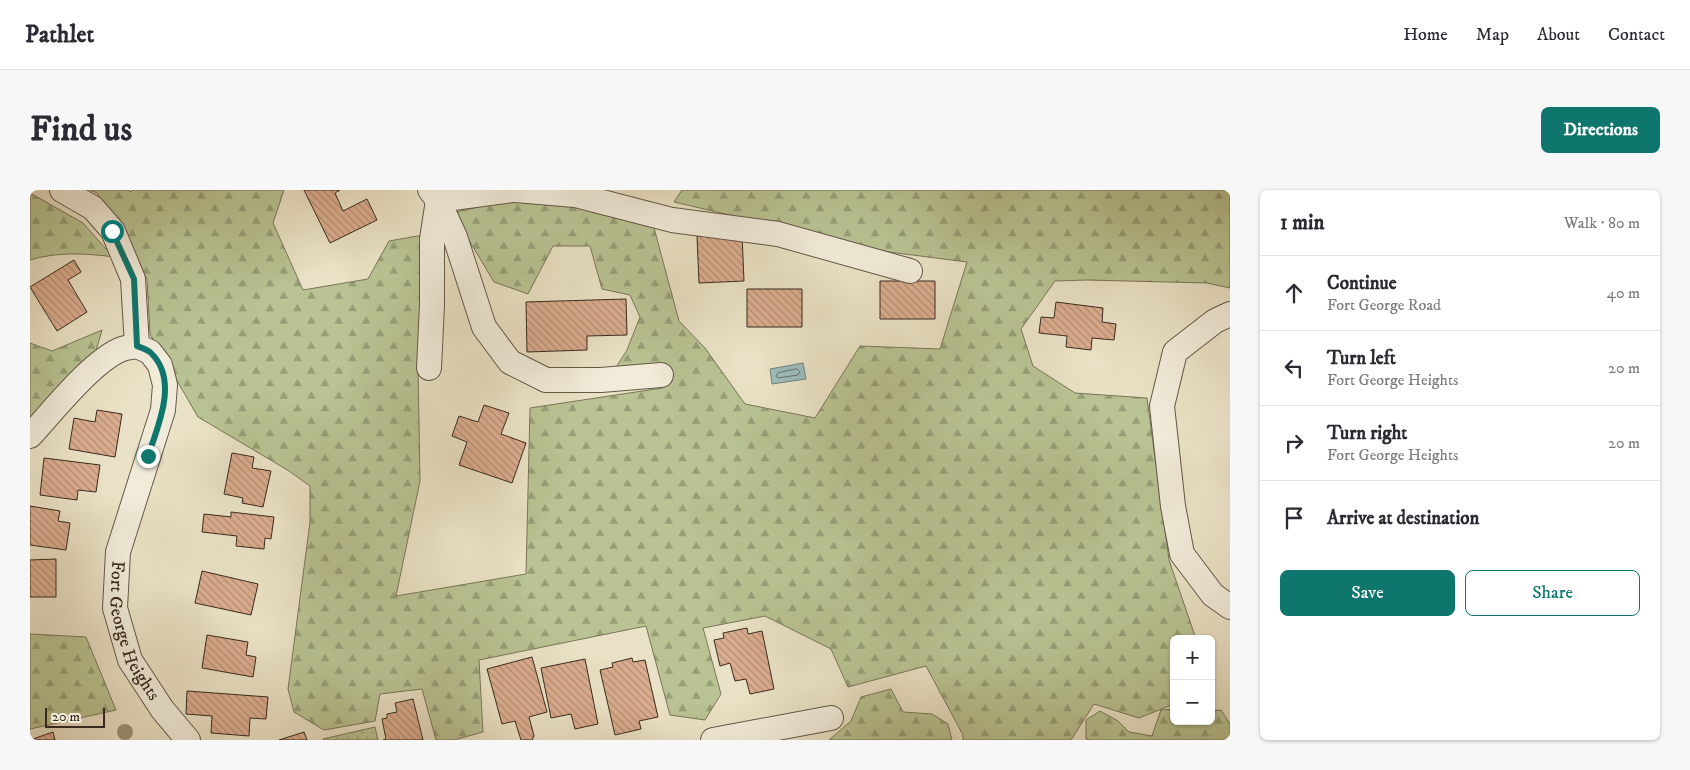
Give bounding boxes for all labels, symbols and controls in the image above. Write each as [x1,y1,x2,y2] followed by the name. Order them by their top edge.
[25,20,94,50] text: Pathlet
[1403,24,1448,46] text: Home
[1476,24,1509,46] text: Map
[1537,24,1580,46] text: About
[1608,24,1665,46] text: Contact
[1541,107,1660,153] button: Directions
[30,108,132,152] text: Find us
[1280,210,1324,236] text: 1 min
[1564,213,1640,233] text: Walk · 80 m
[101,220,124,243] route start
[1327,272,1397,295] text: Continue
[1280,279,1308,307] icon: ahead
[1607,283,1640,303] text: 40 m
[1327,295,1441,315] text: Fort George Road
[1327,347,1396,370] text: Turn left
[1280,354,1308,382] icon: left
[1608,358,1640,378] text: 20 m
[1327,370,1458,390] text: Fort George Heights
[1327,422,1407,445] text: Turn right
[1280,429,1308,457] icon: right
[1608,433,1640,453] text: 20 m
[137,445,160,468] route end
[1327,445,1458,465] text: Fort George Heights
[1280,504,1308,532] icon: arrive
[1327,507,1479,530] text: Arrive at destination
[104,560,165,705] street label: Fort George Heights
[1280,570,1455,616] button: Save
[1465,570,1640,616] button: Share
[1170,635,1215,725] map controls
[1170,635,1215,680] button: +
[1170,680,1215,725] button: −
[45,705,105,728] scale bar
[52,708,80,726] text: 20 m

